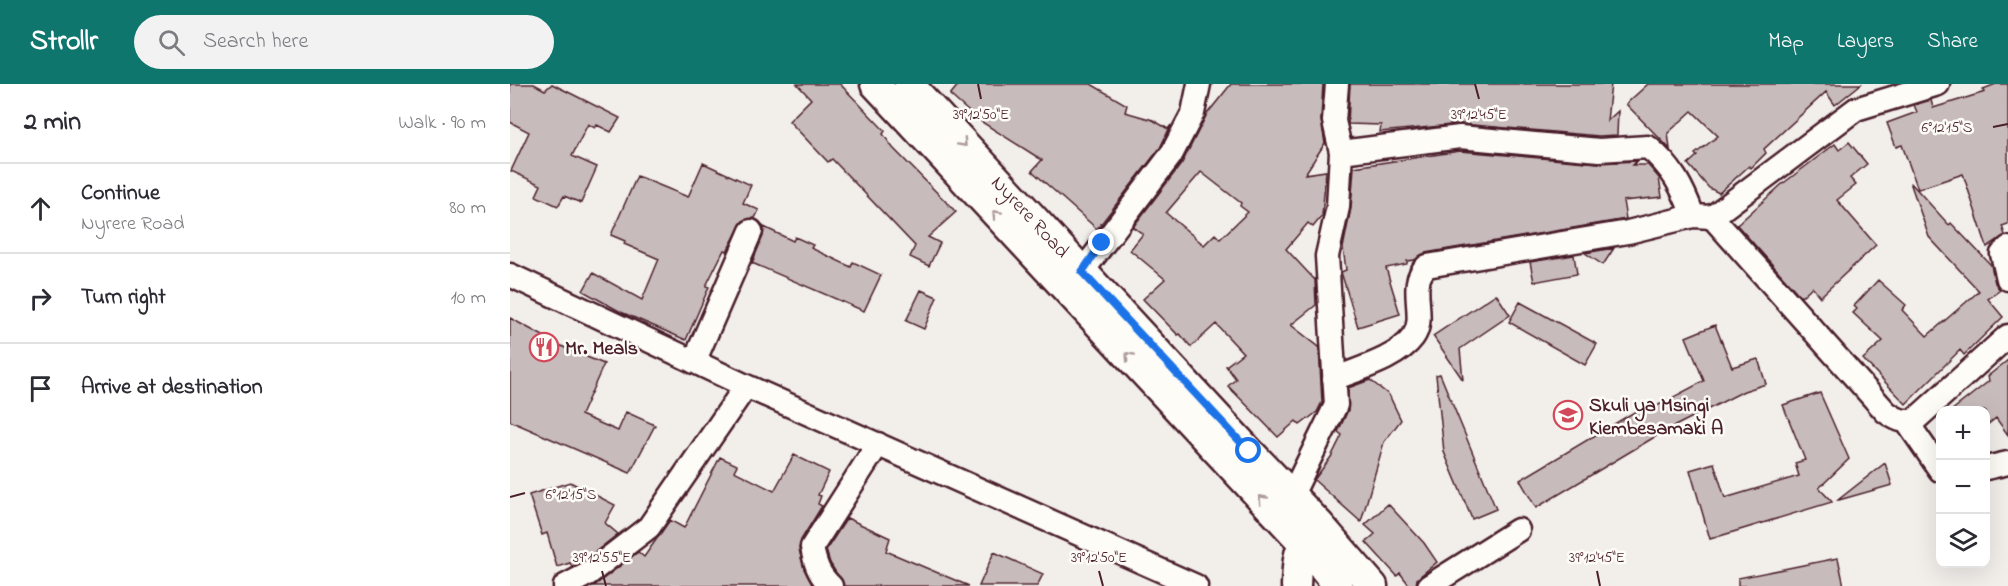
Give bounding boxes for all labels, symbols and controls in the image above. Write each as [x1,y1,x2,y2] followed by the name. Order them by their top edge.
[134,15,554,69] search box
[30,22,98,63] text: Strollr
[155,26,188,59] icon: search
[203,26,308,58] text: Search here
[1768,27,1804,57] text: Map
[1837,27,1894,57] text: Layers
[1927,27,1978,57] text: Share
[24,104,81,142] text: 2 min
[953,104,1009,126] text: 39°12'50"E
[1451,104,1507,126] text: 39°12'45"E
[398,109,486,138] text: Walk · 90 m
[1922,117,1973,139] text: 6°12'15"S
[956,136,967,146] one-way arrow
[983,170,1075,265] street label: Nyrere Road
[81,178,160,210] text: Continue
[24,192,57,225] icon: ahead
[449,194,486,223] text: 80 m
[81,210,184,239] text: Nyrere Road
[992,210,1003,220] one-way arrow
[1088,229,1114,255] route end
[24,282,57,315] icon: right
[81,282,166,314] text: Turn right
[450,284,486,313] text: 10 m
[528,331,560,363] restaurant icon: Mr. Meals
[565,335,638,364] place label: Mr. Meals
[1125,353,1136,363] one-way arrow
[24,372,57,405] icon: arrive
[81,372,263,404] text: Arrive at destination
[1589,392,1723,444] place label: Skuli ya Msingi Kiembesamaki A
[1552,399,1584,431] school or university icon: Skuli ya Msingi Kiembesamaki A
[1936,406,1990,568] map controls
[1936,406,1990,460] button: +
[1235,437,1261,463] route start
[1936,460,1990,514] button: −
[546,484,597,506] text: 6°12'15"S
[1258,495,1269,506] one-way arrow
[1936,514,1990,568] button: layers
[573,547,631,569] text: 39°12'55"E
[1071,547,1127,569] text: 39°12'50"E
[1569,547,1625,569] text: 39°12'45"E

